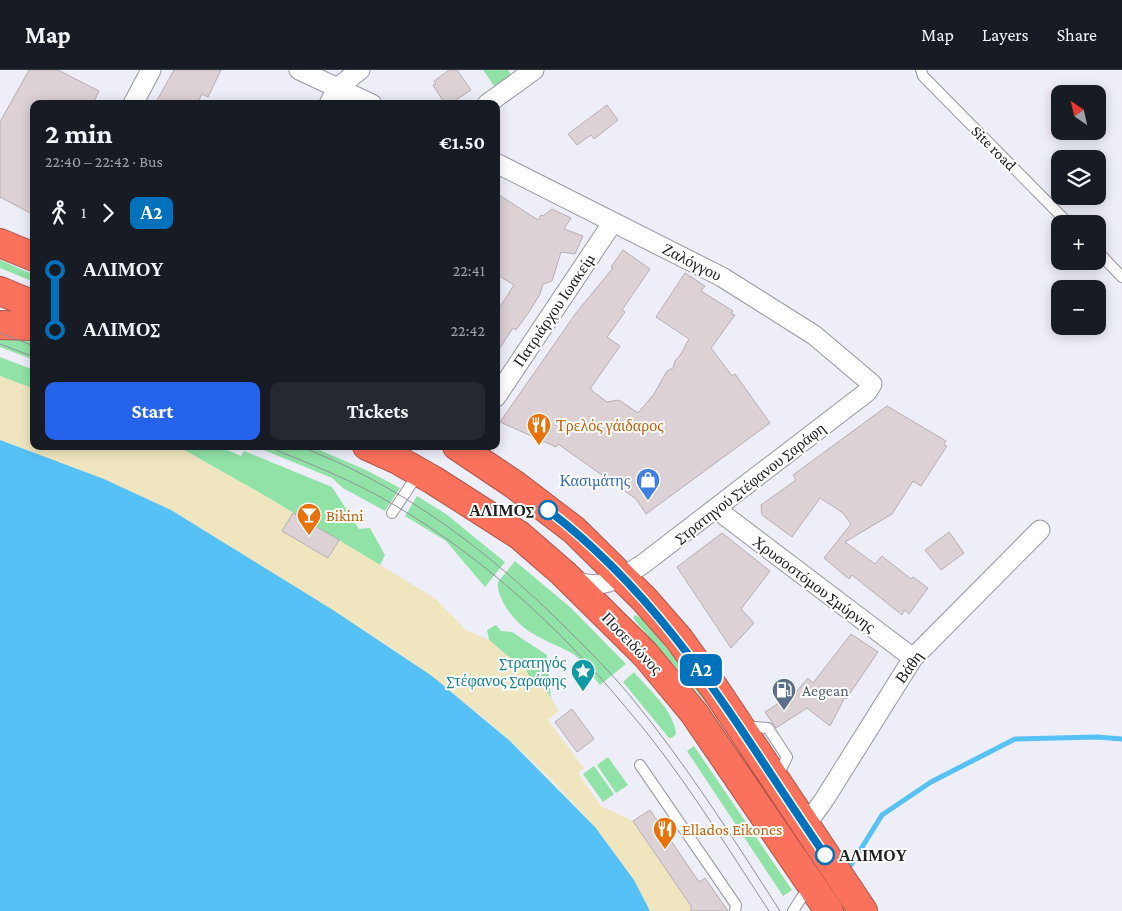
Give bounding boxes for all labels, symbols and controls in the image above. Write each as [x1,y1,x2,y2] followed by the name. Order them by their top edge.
[25,21,71,48] text: Map
[921,25,954,45] text: Map
[982,25,1029,45] text: Layers
[1057,25,1097,45] text: Share
[1051,85,1106,140] north arrow
[1051,85,1106,335] map controls
[45,118,113,149] text: 2 min
[968,122,1020,174] street label: Site road
[439,132,485,153] text: €1.50
[1051,150,1106,205] button: layers
[45,153,163,170] text: 22:40 – 22:42 · Bus
[45,199,73,227] icon: walk
[94,199,122,227] icon: forward
[140,203,163,223] text: Α2
[81,204,86,221] text: 1
[1051,215,1106,270] button: +
[659,240,724,285] street label: Ζαλόγγου
[510,250,599,370] street label: Πατριάρχου Ιωακείμ
[83,259,164,280] text: ΑΛΙΜΟΥ
[453,262,485,279] text: 22:41
[1051,280,1106,335] button: −
[83,319,160,340] text: ΑΛΙΜΟΣ
[451,322,485,339] text: 22:42
[45,382,260,440] button: Start
[270,382,485,440] button: Tickets
[526,412,552,446] restaurant icon: Τρελός γάιδαρος
[556,417,664,435] place label: Τρελός γάιδαρος
[671,419,829,548] street label: Στρατηγού Στέφανου Σαράφη
[635,467,661,501] shop icon: Κασιμάτης
[560,472,631,490] place label: Κασιμάτης
[538,500,558,520] marker: ΑΛΙΜΟΣ
[296,502,322,536] bar icon: Bikini
[469,502,534,519] place label: ΑΛΙΜΟΣ
[326,507,364,524] place label: Bikini
[749,532,879,637] street label: Χρυσοστόμου Σμύρνης
[599,609,666,678] street label: Ποσειδώνος
[892,648,927,687] street label: Βάθη
[447,654,567,690] place label: Στρατηγός Στέφανος Σαράφης
[678,654,724,686] line badge: Α2
[570,658,596,692] place icon: Στρατηγός Στέφανος Σαράφης
[690,660,712,680] text: Α2
[771,677,797,711] fuel station icon: Aegean
[802,682,849,700] place label: Aegean
[652,816,678,850] restaurant icon: Ellados Eikones
[682,821,782,838] place label: Ellados Eikones
[815,845,835,865] marker: ΑΛΙΜΟΥ
[839,847,907,864] place label: ΑΛΙΜΟΥ

